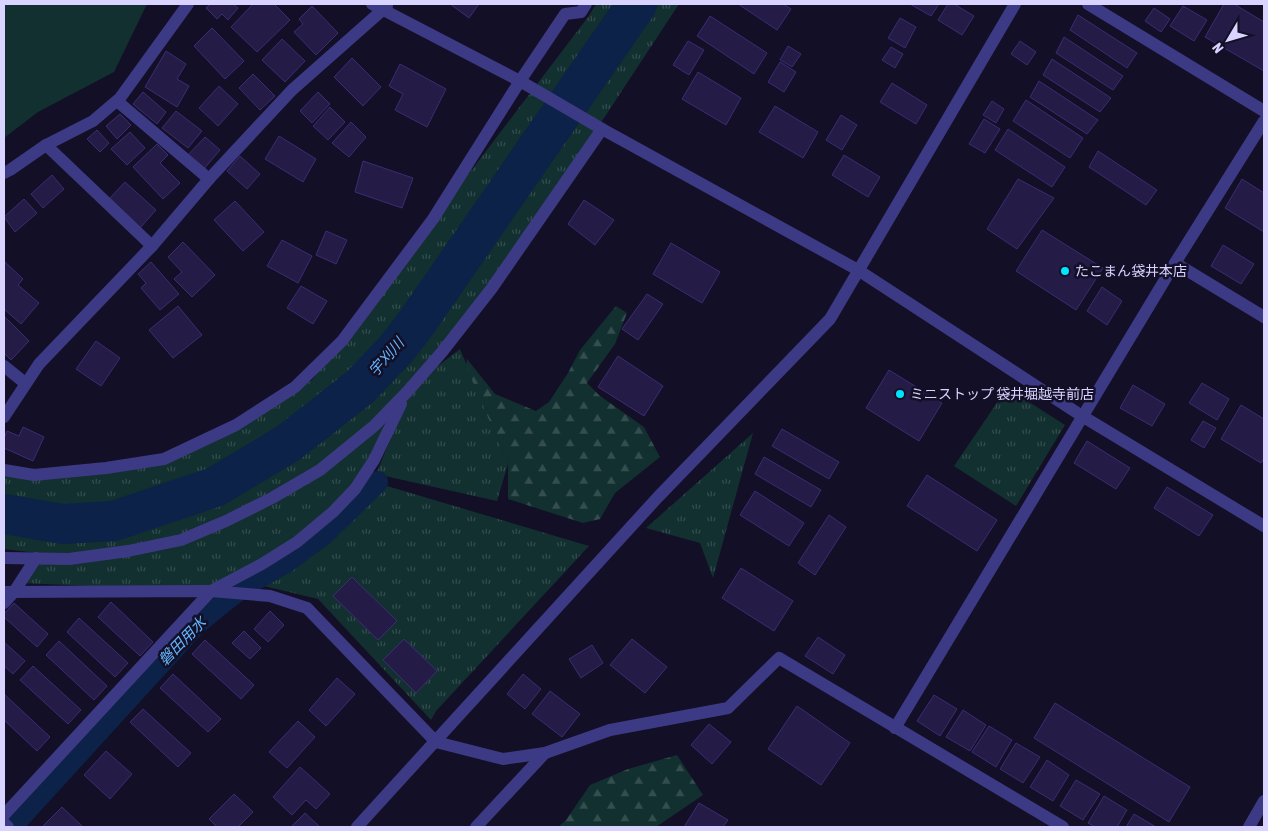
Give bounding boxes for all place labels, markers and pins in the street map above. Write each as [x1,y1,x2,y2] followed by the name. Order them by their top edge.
[1075,263,1187,279] place label: たこまん袋井本店
[1059,265,1071,277] marker: たこまん袋井本店
[910,386,1094,402] place label: ミニストップ 袋井堀越寺前店
[894,388,906,400] marker: ミニストップ 袋井堀越寺前店

